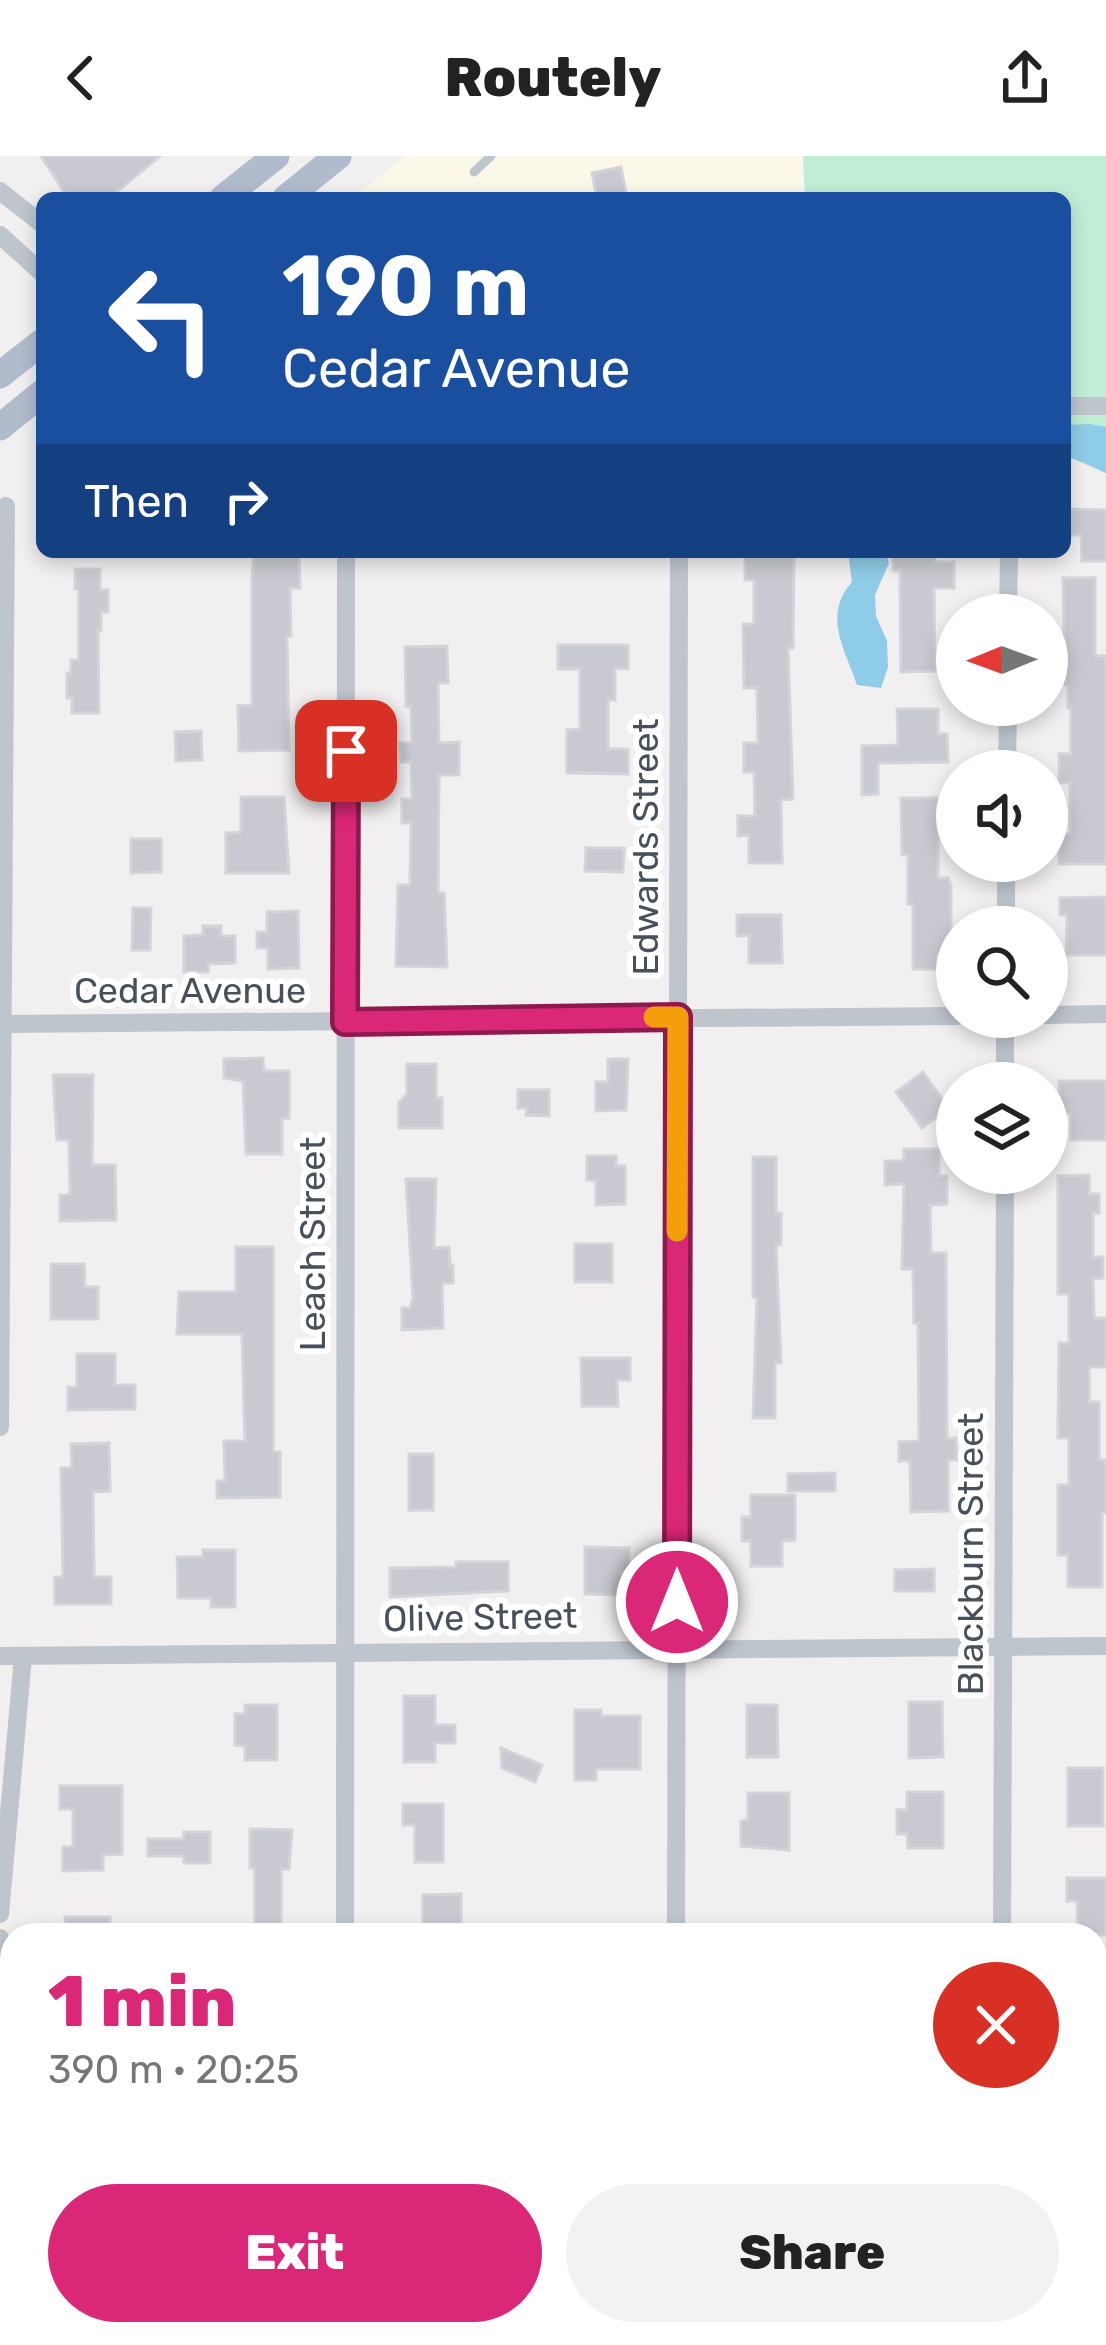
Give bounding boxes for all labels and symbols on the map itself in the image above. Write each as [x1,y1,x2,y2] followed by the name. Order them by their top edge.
[936,594,1068,726] north arrow
[295,700,397,802] pin
[624,718,667,976] street label: Edwards Street
[74,969,306,1012] street label: Cedar Avenue
[291,1137,334,1351] street label: Leach Street
[949,1413,992,1695] street label: Blackburn Street
[614,1539,740,1665] position arrow
[383,1594,577,1640] street label: Olive Street

